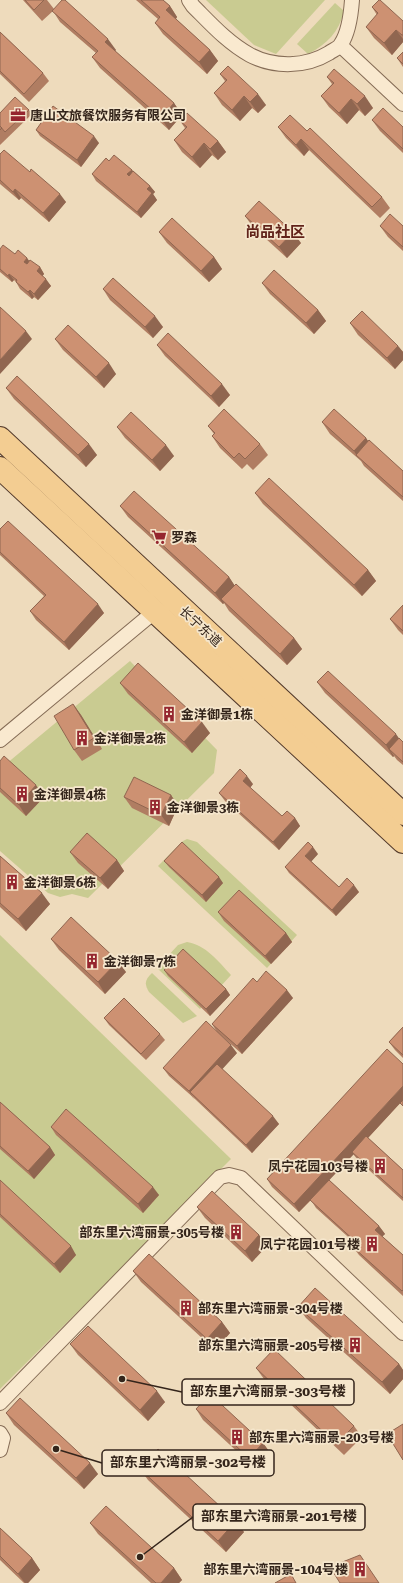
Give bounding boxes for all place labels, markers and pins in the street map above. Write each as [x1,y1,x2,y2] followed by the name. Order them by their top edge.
[9,106,27,124] office icon: 唐山文旅餐饮服务有限公司
[30,108,186,123] place label: 唐山文旅餐饮服务有限公司
[150,528,168,546] supermarket icon: 罗森
[171,530,197,545] place label: 罗森
[160,705,178,723] building icon: 金洋御景1栋
[181,707,253,722] place label: 金洋御景1栋
[73,729,91,747] building icon: 金洋御景2栋
[94,731,166,746] place label: 金洋御景2栋
[13,785,31,803] building icon: 金洋御景4栋
[34,787,106,802] place label: 金洋御景4栋
[146,798,164,816] building icon: 金洋御景3栋
[167,800,239,815] place label: 金洋御景3栋
[3,873,21,891] building icon: 金洋御景6栋
[24,875,96,890] place label: 金洋御景6栋
[83,952,101,970] building icon: 金洋御景7栋
[104,954,176,969] place label: 金洋御景7栋
[371,1157,389,1175] building icon: 凤宁花园103号楼
[268,1159,368,1174] place label: 凤宁花园103号楼
[227,1223,245,1241] building icon: 部东里六湾丽景-305号楼
[79,1225,224,1240] place label: 部东里六湾丽景-305号楼
[363,1235,381,1253] building icon: 凤宁花园101号楼
[260,1237,360,1252] place label: 凤宁花园101号楼
[177,1299,195,1317] building icon: 部东里六湾丽景-304号楼
[198,1301,343,1316] place label: 部东里六湾丽景-304号楼
[346,1336,364,1354] building icon: 部东里六湾丽景-205号楼
[198,1338,343,1353] place label: 部东里六湾丽景-205号楼
[182,1379,354,1405] callout: 部东里六湾丽景-303号楼
[228,1428,246,1446] building icon: 部东里六湾丽景-203号楼
[249,1430,394,1445] place label: 部东里六湾丽景-203号楼
[102,1450,274,1476] callout: 部东里六湾丽景-302号楼
[193,1504,365,1530] callout: 部东里六湾丽景-201号楼
[351,1560,369,1578] building icon: 部东里六湾丽景-104号楼
[203,1562,348,1577] place label: 部东里六湾丽景-104号楼

